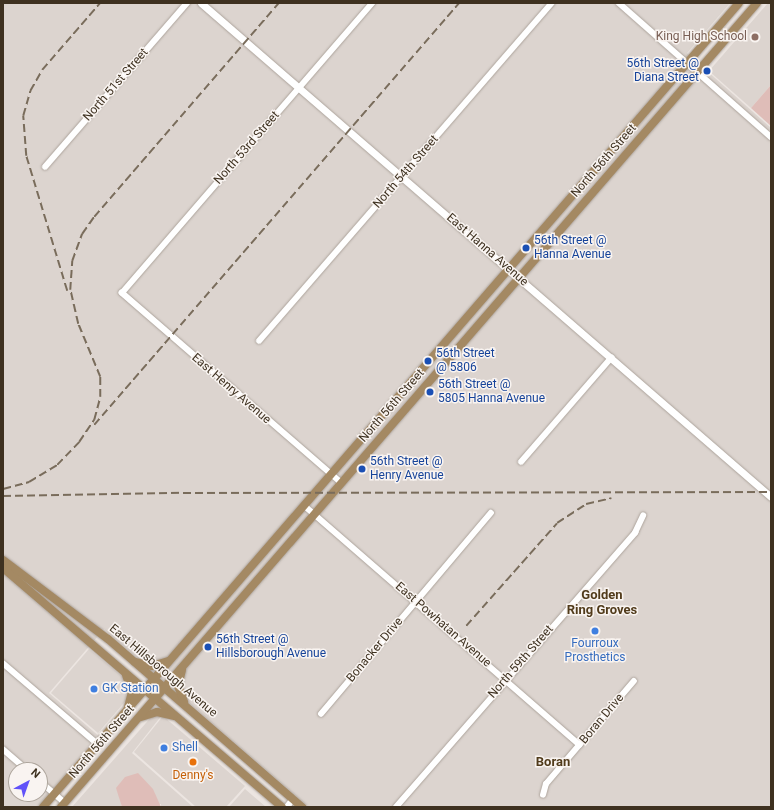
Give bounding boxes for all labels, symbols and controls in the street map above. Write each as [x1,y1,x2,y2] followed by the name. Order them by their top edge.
[656,30,747,44] place label: King High School
[750,32,760,42] marker: King High School
[81,46,151,124] street label: North 51st Street
[627,57,699,85] place label: 56th Street @ Diana Street
[702,66,712,76] marker: 56th Street @ Diana Street
[211,109,283,187] street label: North 53rd Street
[568,122,640,200] street label: North 56th Street
[370,133,442,211] street label: North 54th Street
[443,211,531,289] street label: East Hanna Avenue
[534,234,611,262] place label: 56th Street @ Hanna Avenue
[521,243,531,253] marker: 56th Street @ Hanna Avenue
[436,347,495,375] place label: 56th Street @ 5806
[189,351,273,427] street label: East Henry Avenue
[423,356,433,366] marker: 56th Street @ 5806
[356,367,428,445] street label: North 56th Street
[438,378,545,406] place label: 56th Street @ 5805 Hanna Avenue
[425,387,435,397] marker: 56th Street @ 5805 Hanna Avenue
[370,455,444,483] place label: 56th Street @ Henry Avenue
[357,464,367,474] marker: 56th Street @ Henry Avenue
[392,579,494,671] street label: East Powhatan Avenue
[567,588,637,619] district label: Golden Ring Groves
[344,615,406,685] street label: Bonacker Drive
[106,622,220,720] street label: East Hillsborough Avenue
[485,623,557,701] street label: North 59th Street
[590,626,600,636] marker: Fourroux Prosthetics
[216,633,326,661] place label: 56th Street @ Hillsborough Avenue
[565,637,625,665] place label: Fourroux Prosthetics
[203,642,213,652] marker: 56th Street @ Hillsborough Avenue
[102,682,159,696] place label: GK Station
[89,684,99,694] marker: GK Station
[577,691,627,747] street label: Boran Drive
[66,703,138,781] street label: North 56th Street
[172,741,198,755] place label: Shell
[159,743,169,753] marker: Shell
[536,754,570,770] district label: Boran
[188,757,198,767] marker: Denny's
[8,762,48,802] north arrow
[28,766,43,781] text: N
[172,769,214,783] place label: Denny's

